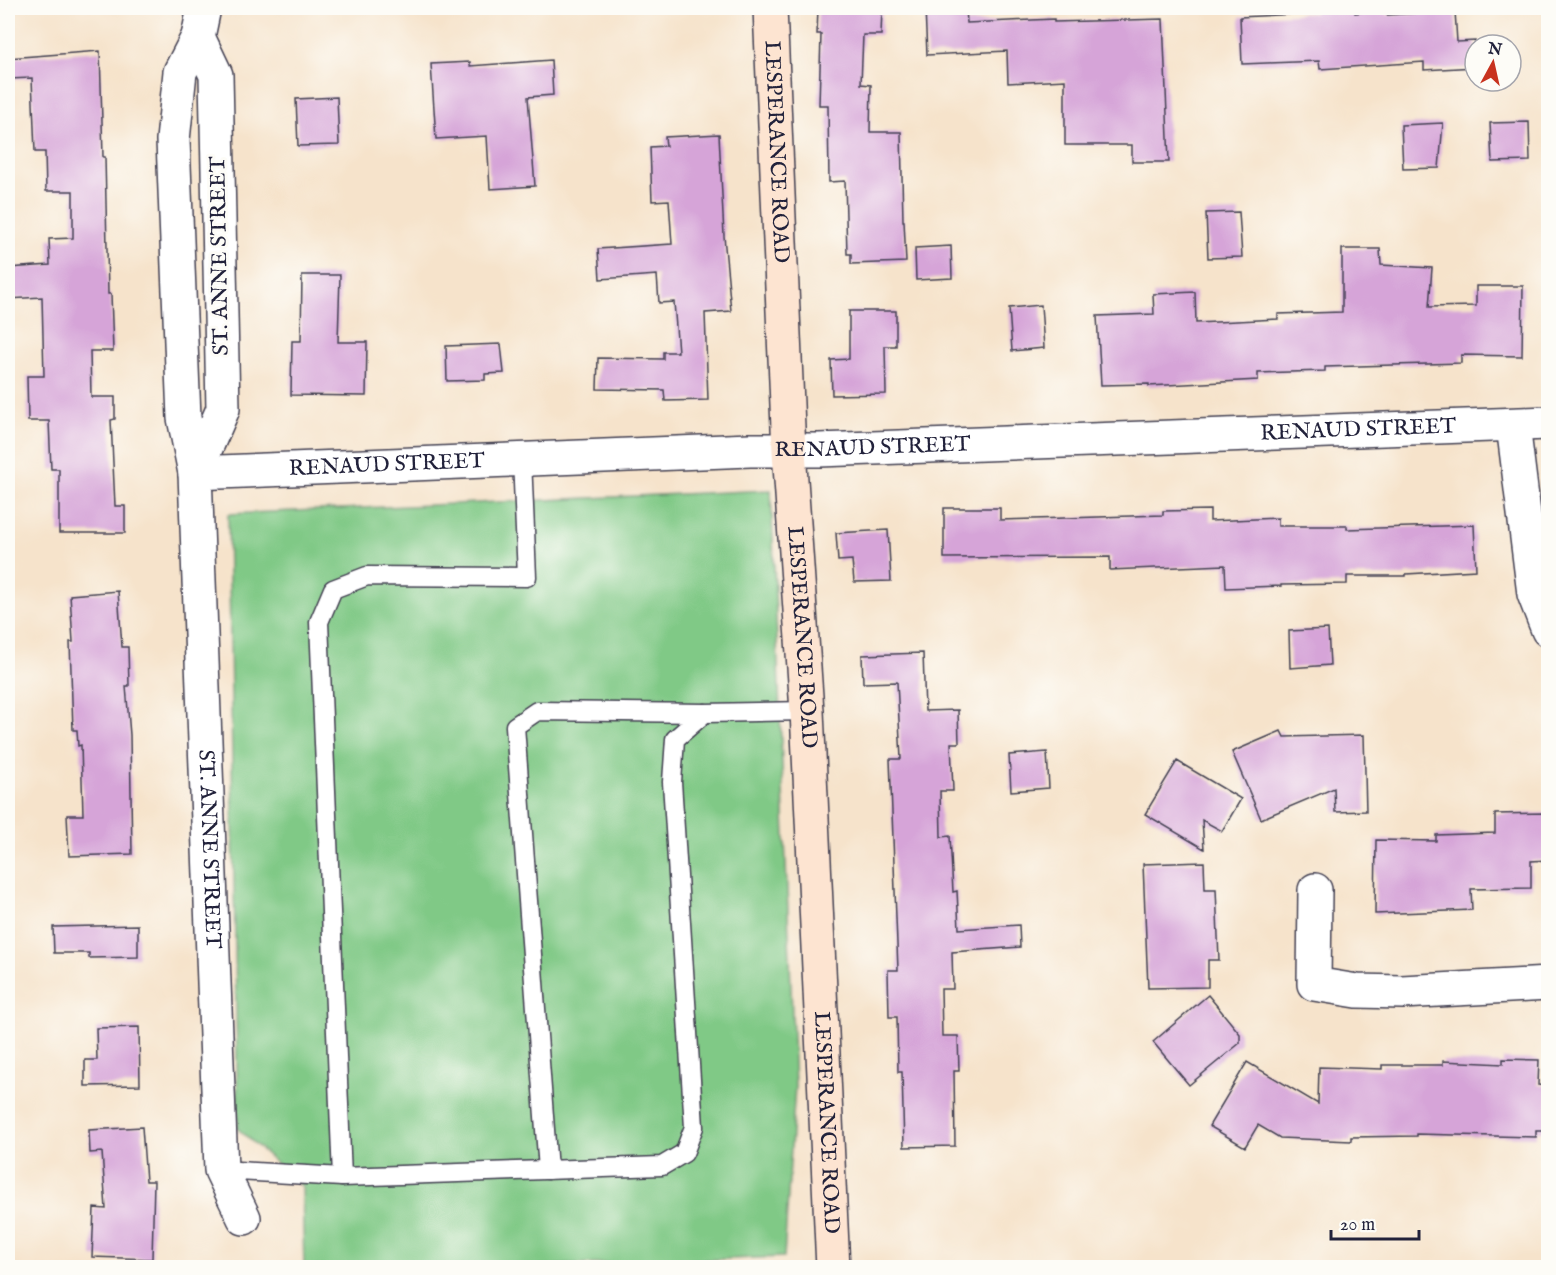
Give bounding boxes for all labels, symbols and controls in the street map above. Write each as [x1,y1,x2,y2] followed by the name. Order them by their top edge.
[1463,33,1523,93] north arrow
[1486,39,1503,61] text: N
[757,40,795,264] street label: LESPERANCE ROAD
[204,156,236,356] street label: ST. ANNE STREET
[1260,412,1457,448] street label: RENAUD STREET
[774,430,971,464] street label: RENAUD STREET
[288,447,485,483] street label: RENAUD STREET
[780,525,823,749] street label: LESPERANCE ROAD
[191,749,227,949] street label: ST. ANNE STREET
[807,1011,845,1234] street label: LESPERANCE ROAD
[1331,1203,1420,1241] scale bar
[1340,1214,1375,1237] text: 20 m

